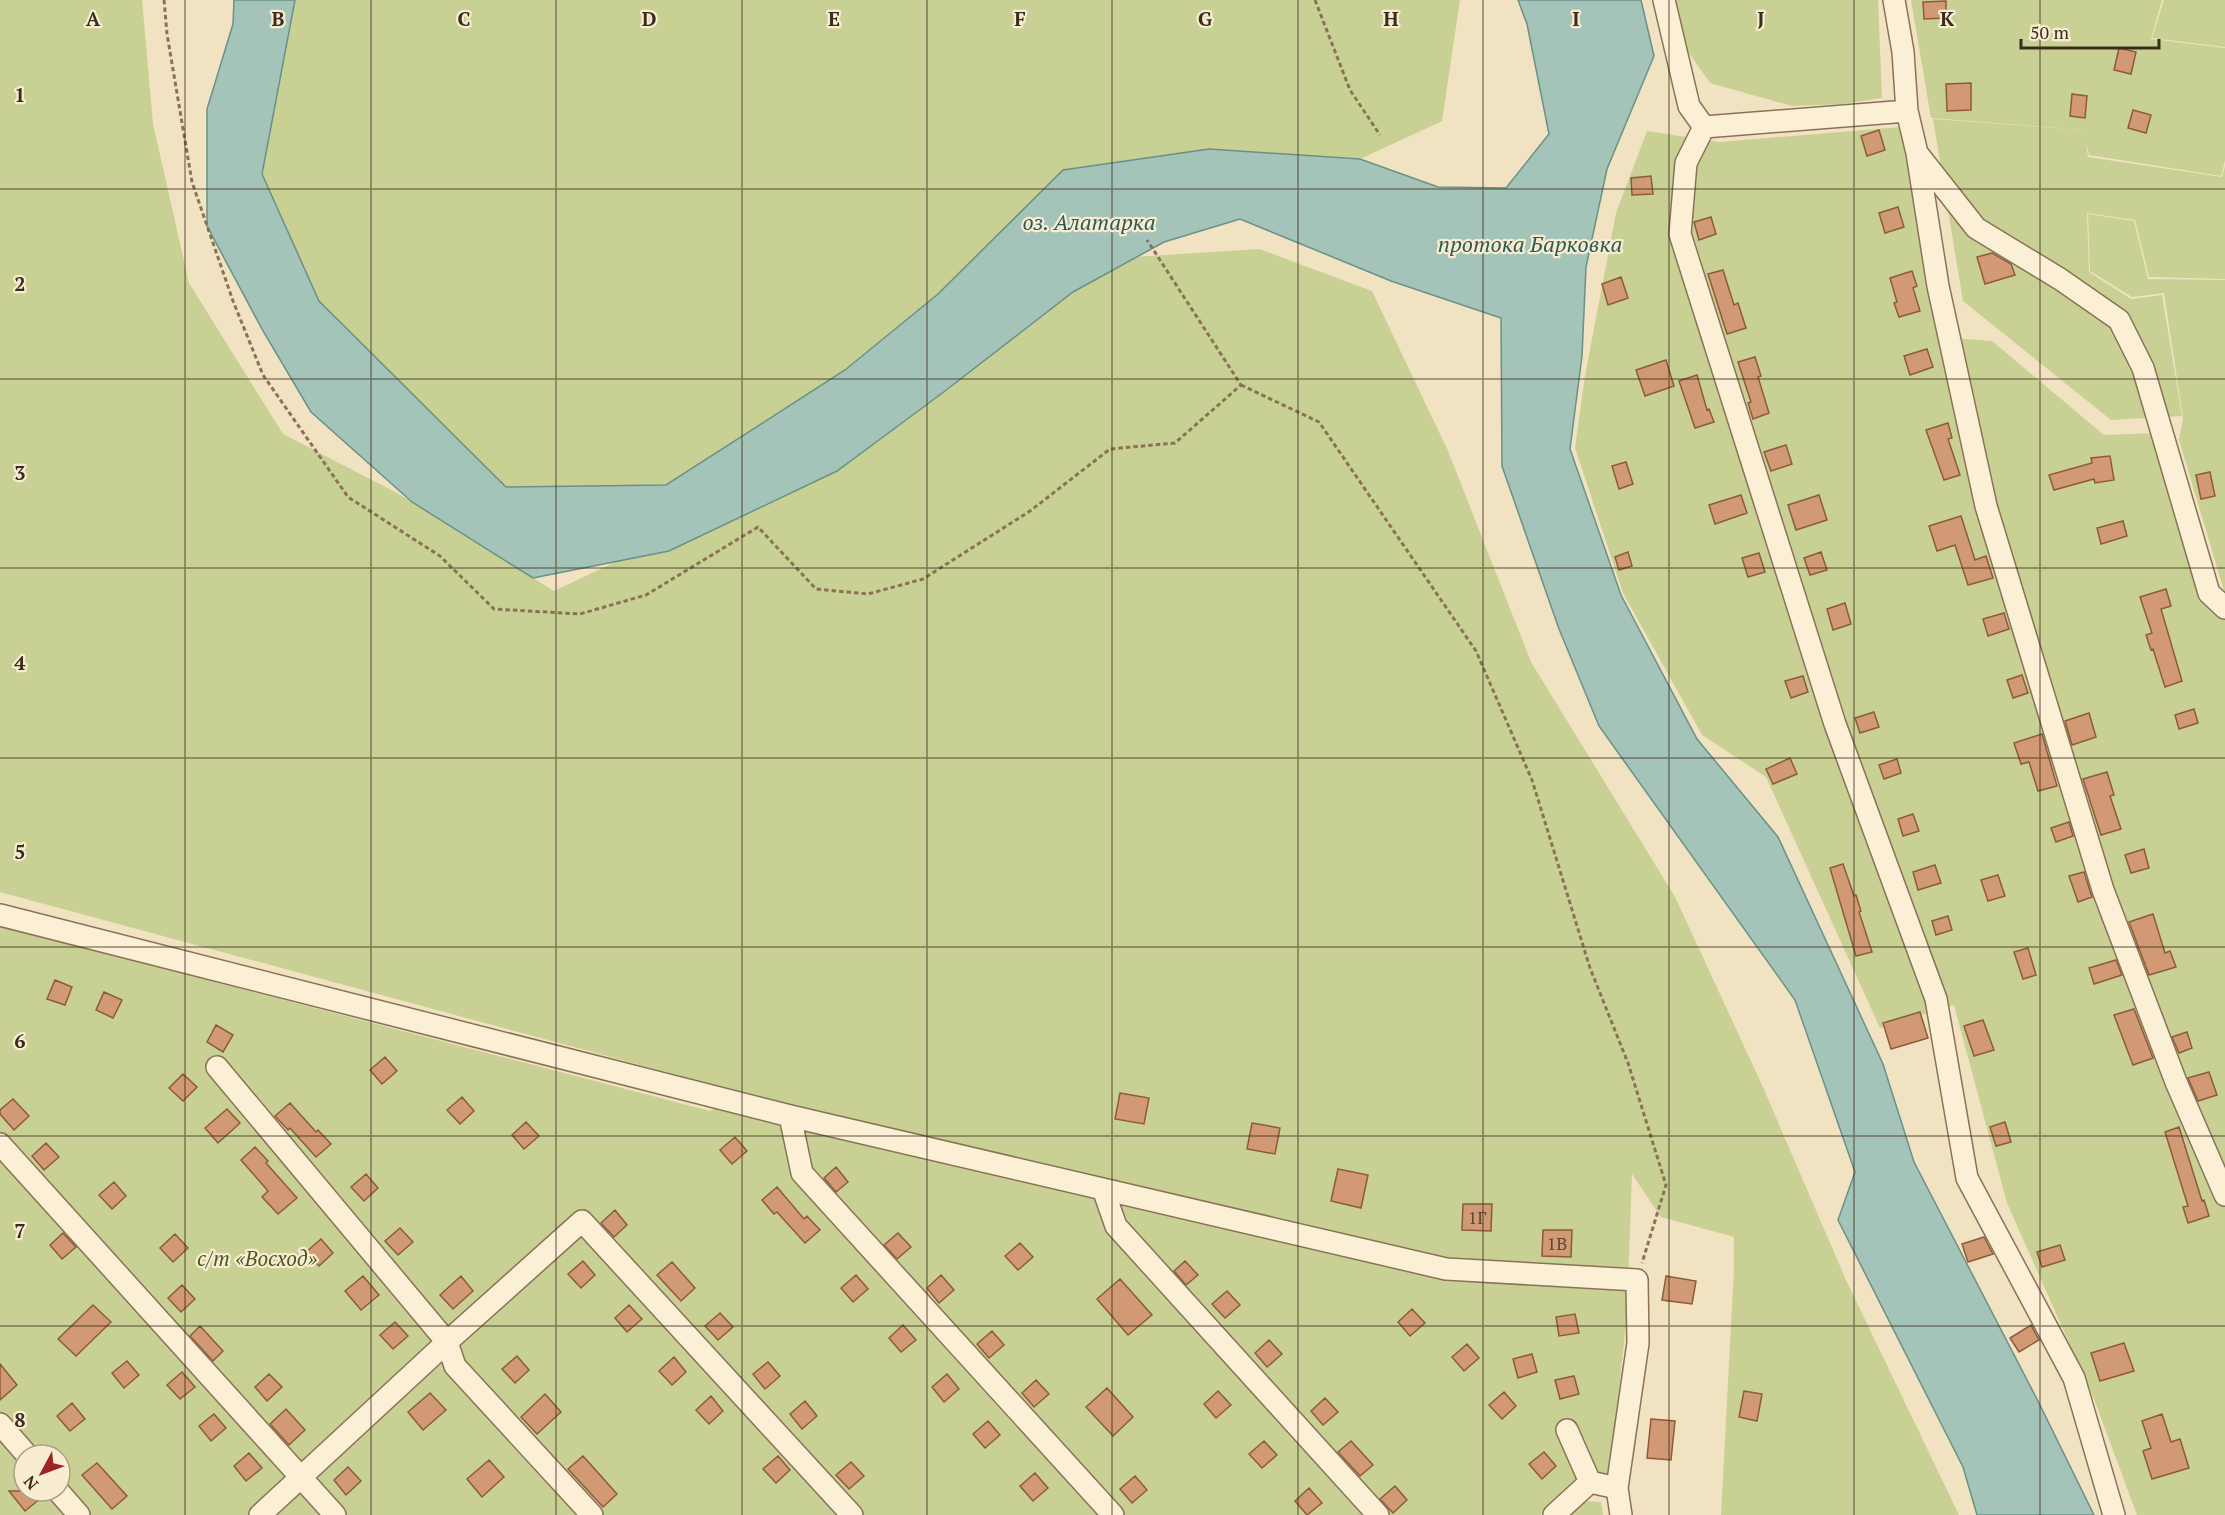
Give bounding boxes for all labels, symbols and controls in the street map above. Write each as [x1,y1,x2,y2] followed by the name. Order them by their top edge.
[86,5,101,32] text: A
[272,5,285,32] text: B
[457,5,471,32] text: C
[642,5,656,32] text: D
[828,5,840,32] text: E
[1014,5,1026,32] text: F
[1198,5,1212,32] text: G
[1383,5,1399,32] text: H
[1572,5,1580,32] text: I
[1757,5,1765,32] text: J
[1940,5,1955,32] text: K
[2021,12,2159,50] scale bar
[2030,20,2070,44] text: 50 m
[14,81,26,108] text: 1
[1022,207,1156,236] water label: оз. Алатарка
[1438,229,1622,258] water label: протока Барковка
[14,270,26,297] text: 2
[14,459,26,486] text: 3
[14,649,26,676] text: 4
[14,838,26,865] text: 5
[14,1027,26,1054] text: 6
[1468,1205,1486,1229] house number: 1Г
[14,1217,26,1244] text: 7
[1547,1231,1567,1255] house number: 1В
[197,1244,317,1272] park label: с/т «Восход»
[14,1406,26,1433] text: 8
[12,1443,72,1503] north arrow
[18,1471,43,1495] text: N

